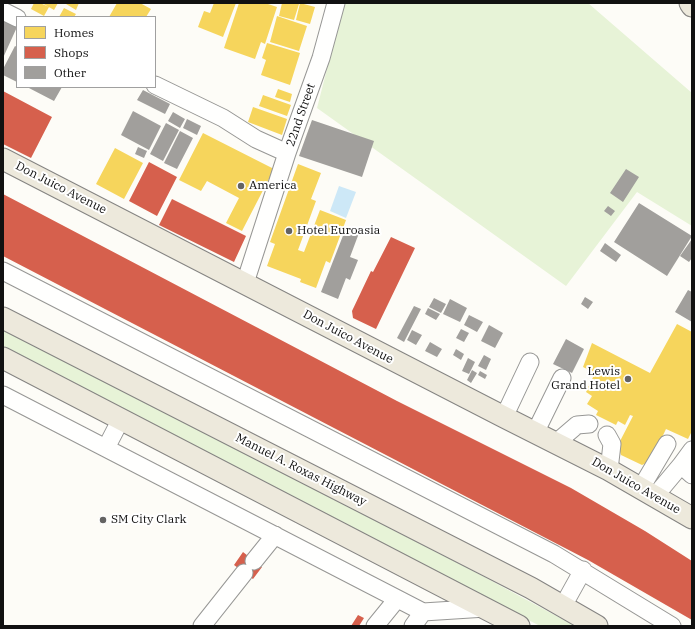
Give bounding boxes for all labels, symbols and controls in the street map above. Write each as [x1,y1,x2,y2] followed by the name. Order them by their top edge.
[16,16,156,88] legend
[54,25,94,40] text: Homes
[54,45,89,60] text: Shops
[54,65,86,80] text: Other
[283,82,319,148] street label: 22nd Street
[13,159,109,217] street label: Don Juico Avenue
[249,179,297,193] place label: America
[236,181,246,191] marker: America
[297,224,380,238] place label: Hotel Euroasia
[284,226,294,236] marker: Hotel Euroasia
[300,307,396,367] street label: Don Juico Avenue
[551,365,620,393] place label: Lewis Grand Hotel
[623,374,633,384] marker: Lewis Grand Hotel
[233,431,369,509] street label: Manuel A. Roxas Highway
[589,455,683,517] street label: Don Juico Avenue
[111,513,187,527] place label: SM City Clark
[98,515,108,525] marker: SM City Clark

